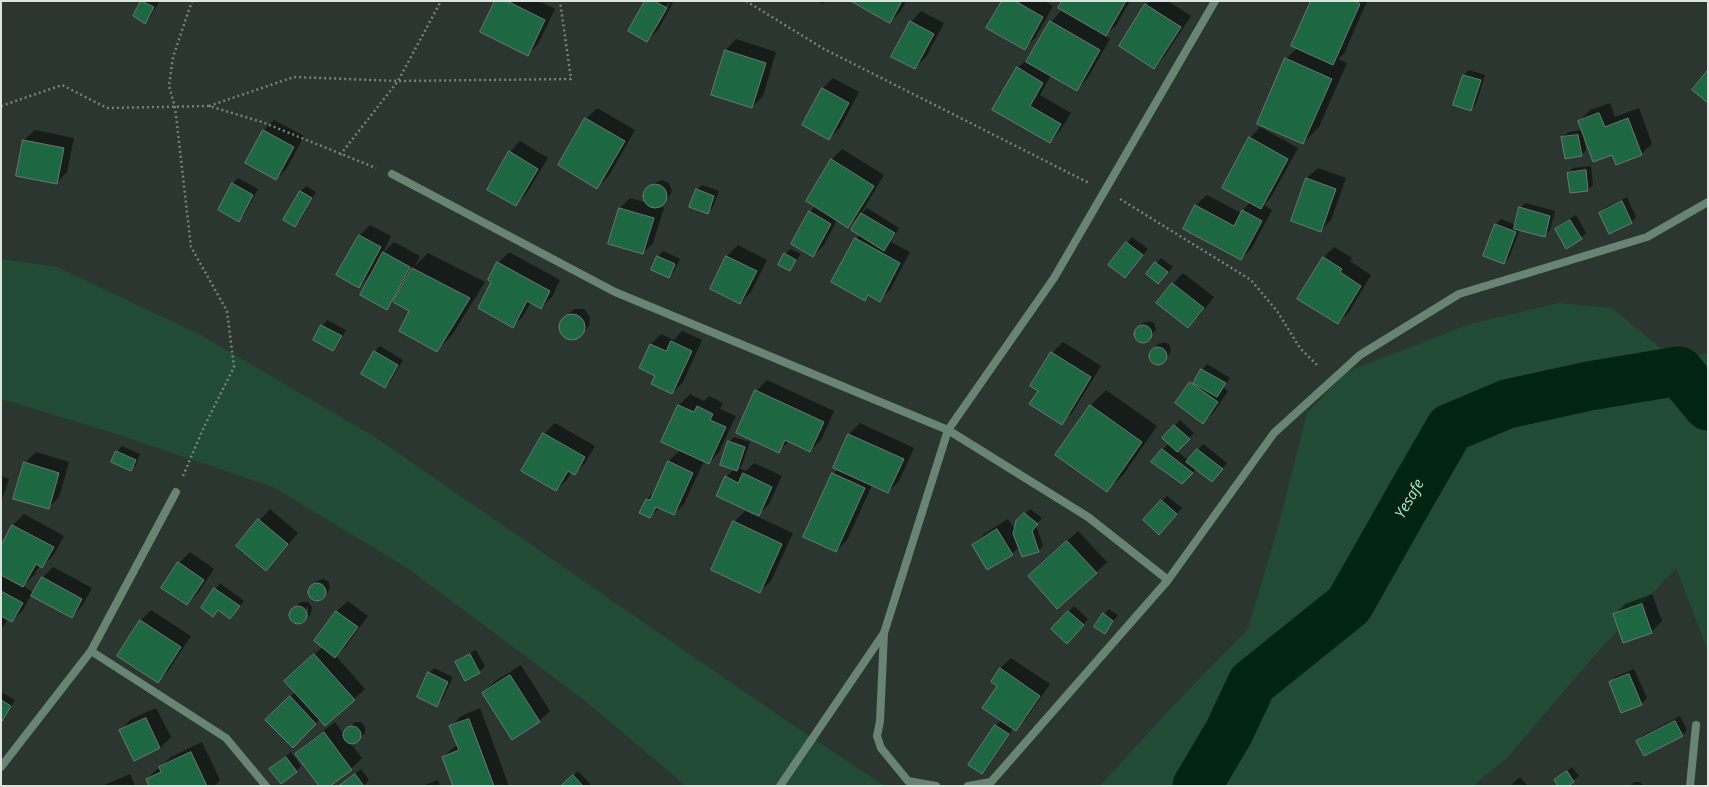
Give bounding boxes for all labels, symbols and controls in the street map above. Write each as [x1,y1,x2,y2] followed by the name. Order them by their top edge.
[1392,476,1428,522] water label: Yesafe

